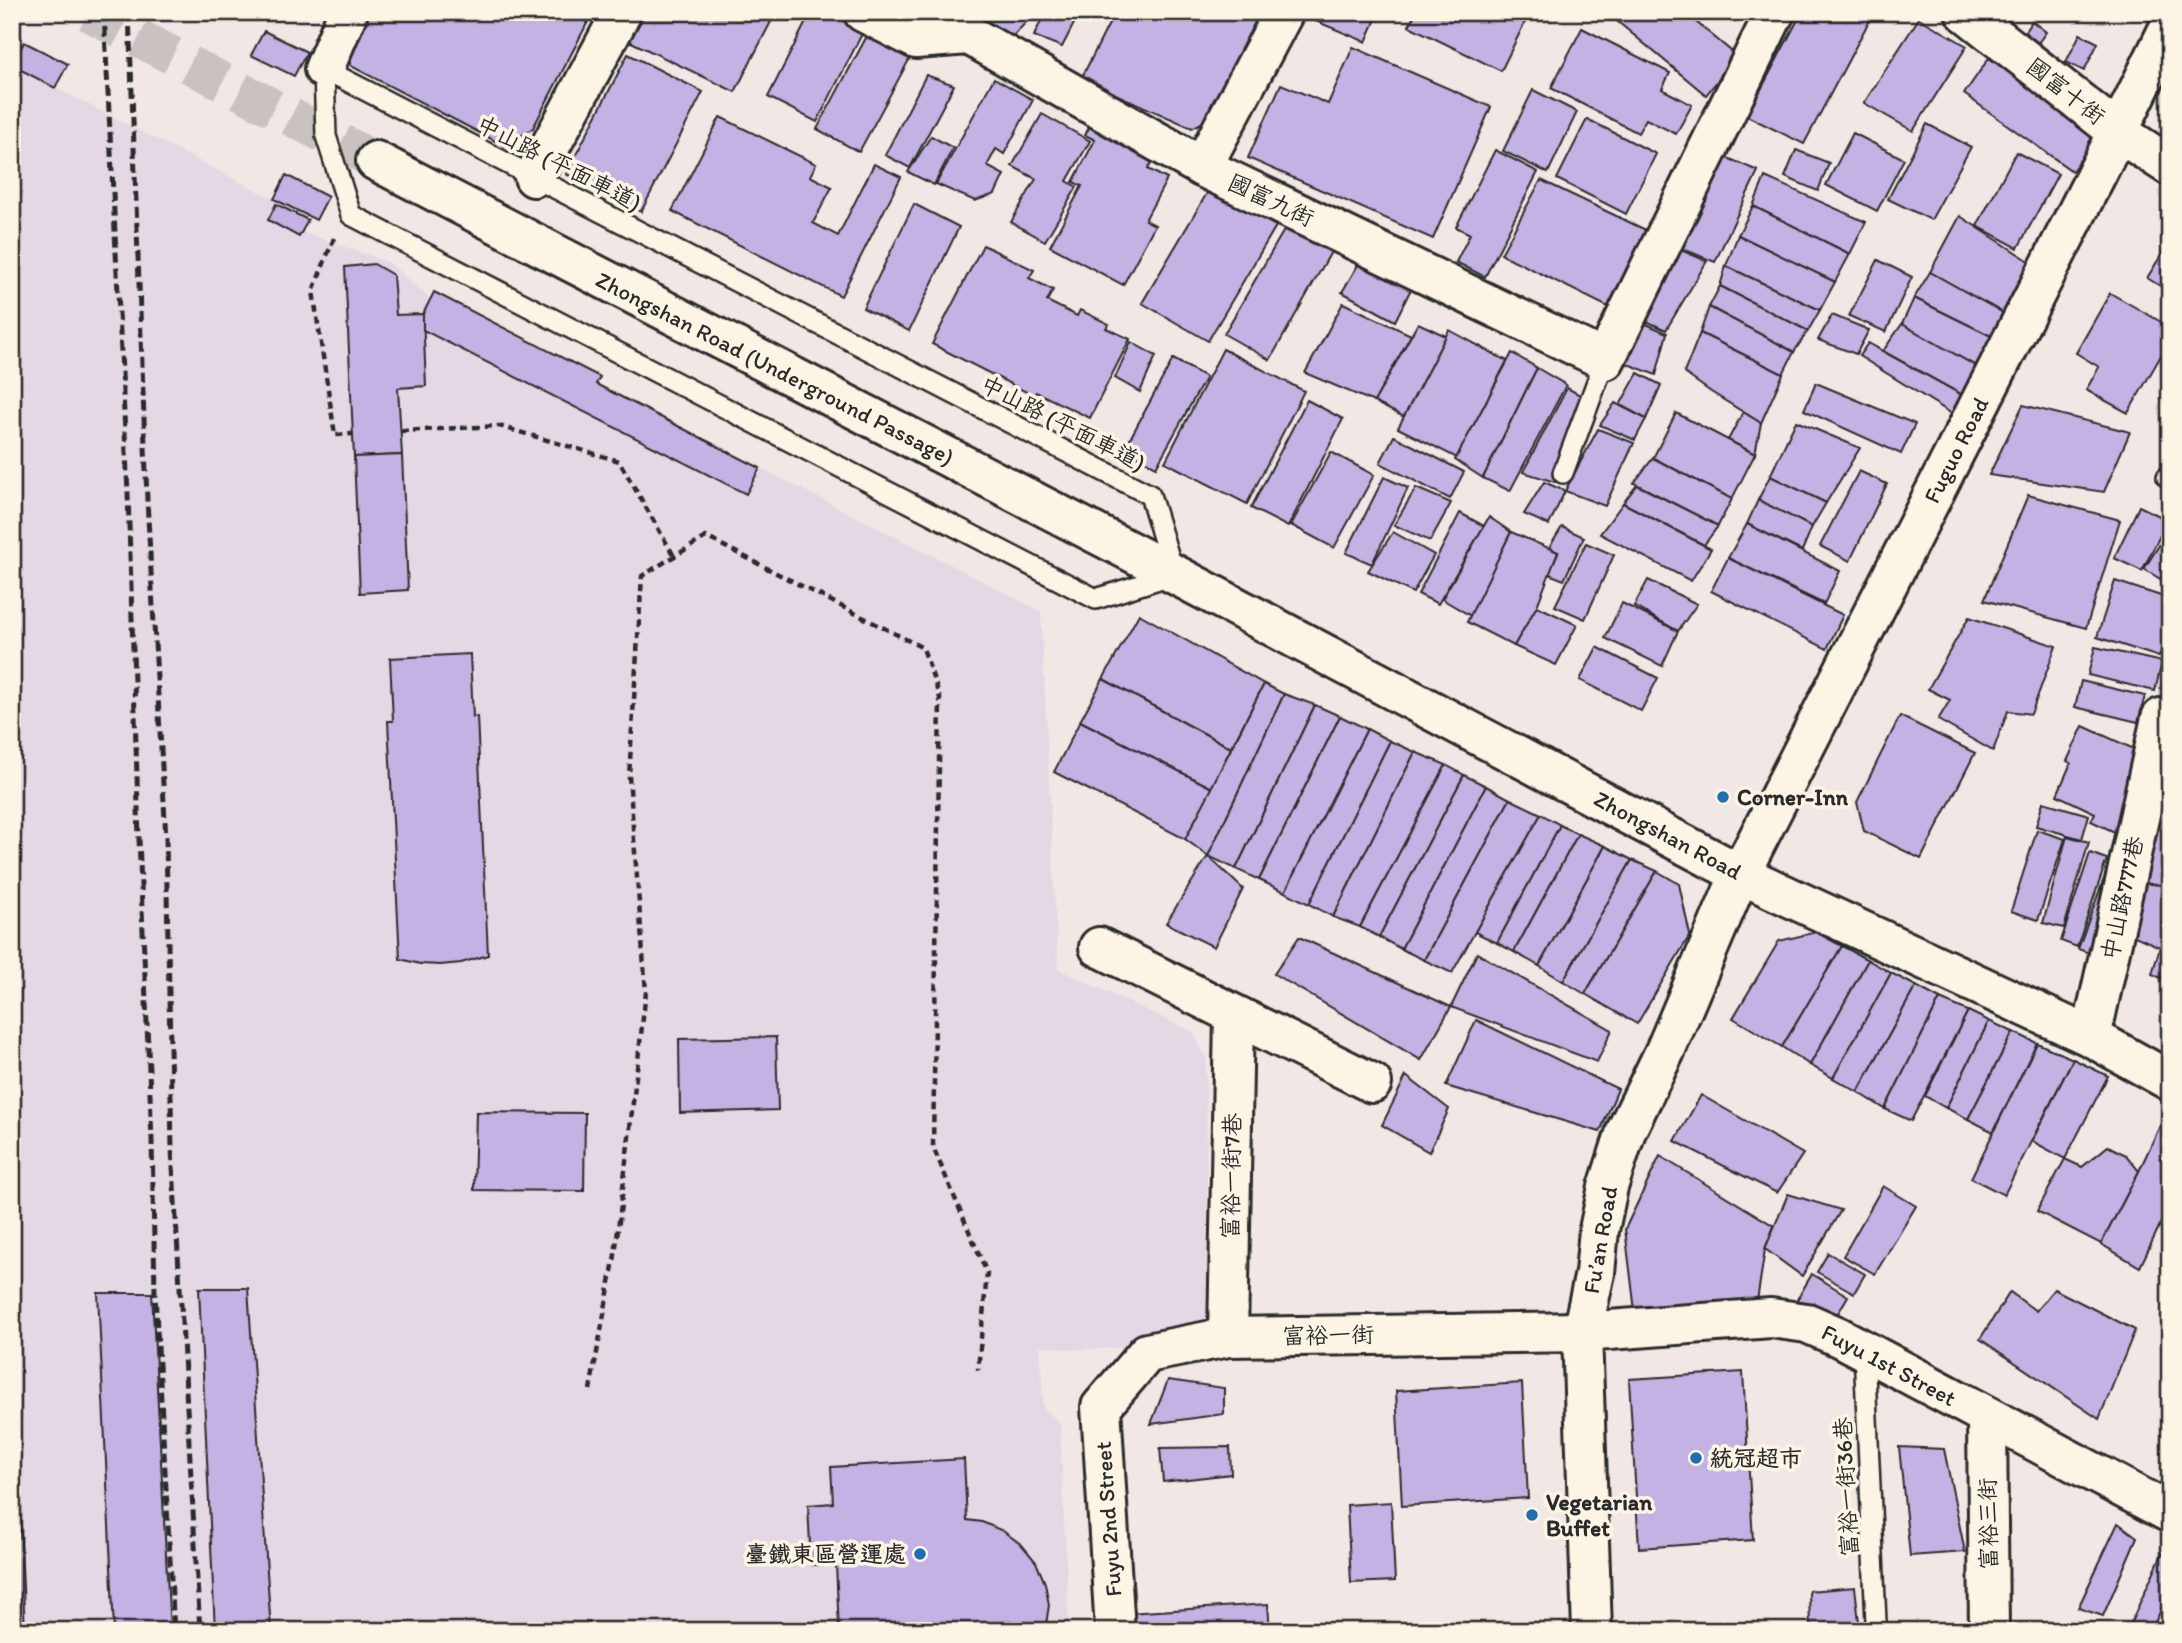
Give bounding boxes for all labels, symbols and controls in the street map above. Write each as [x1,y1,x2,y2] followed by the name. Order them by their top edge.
[2021,52,2111,130] street label: 國富十街
[472,109,646,217] street label: 中山路 (平面車道)
[1223,168,1319,232] street label: 國富九街
[591,265,959,471] street label: Zhongshan Road (Underground Passage)
[976,369,1150,477] street label: 中山路 (平面車道)
[1917,392,1995,508] street label: Fuguo Road
[1737,783,1849,811] place label: Corner-Inn
[1589,784,1747,886] street label: Zhongshan Road
[1715,789,1731,805] marker: Corner-Inn
[2095,832,2149,963] street label: 中山路777巷
[1216,1112,1246,1239] street label: 富裕一街7巷
[1577,1184,1623,1296] street label: Fu’an Road
[1817,1318,1961,1412] street label: Fuyu 1st Street
[1282,1320,1374,1350] street label: 富裕一街
[1828,1416,1864,1557] street label: 富裕一街36巷
[1089,1440,1127,1598] street label: Fuyu 2nd Street
[1710,1444,1802,1472] place label: 統冠超市
[1688,1450,1704,1466] marker: 統冠超市
[1973,1478,2003,1570] street label: 富裕三街
[1546,1488,1653,1542] place label: Vegetarian Buffet
[1524,1507,1540,1523] marker: Vegetarian Buffet
[745,1540,906,1568] place label: 臺鐵東區營運處
[912,1546,928,1562] marker: 臺鐵東區營運處

